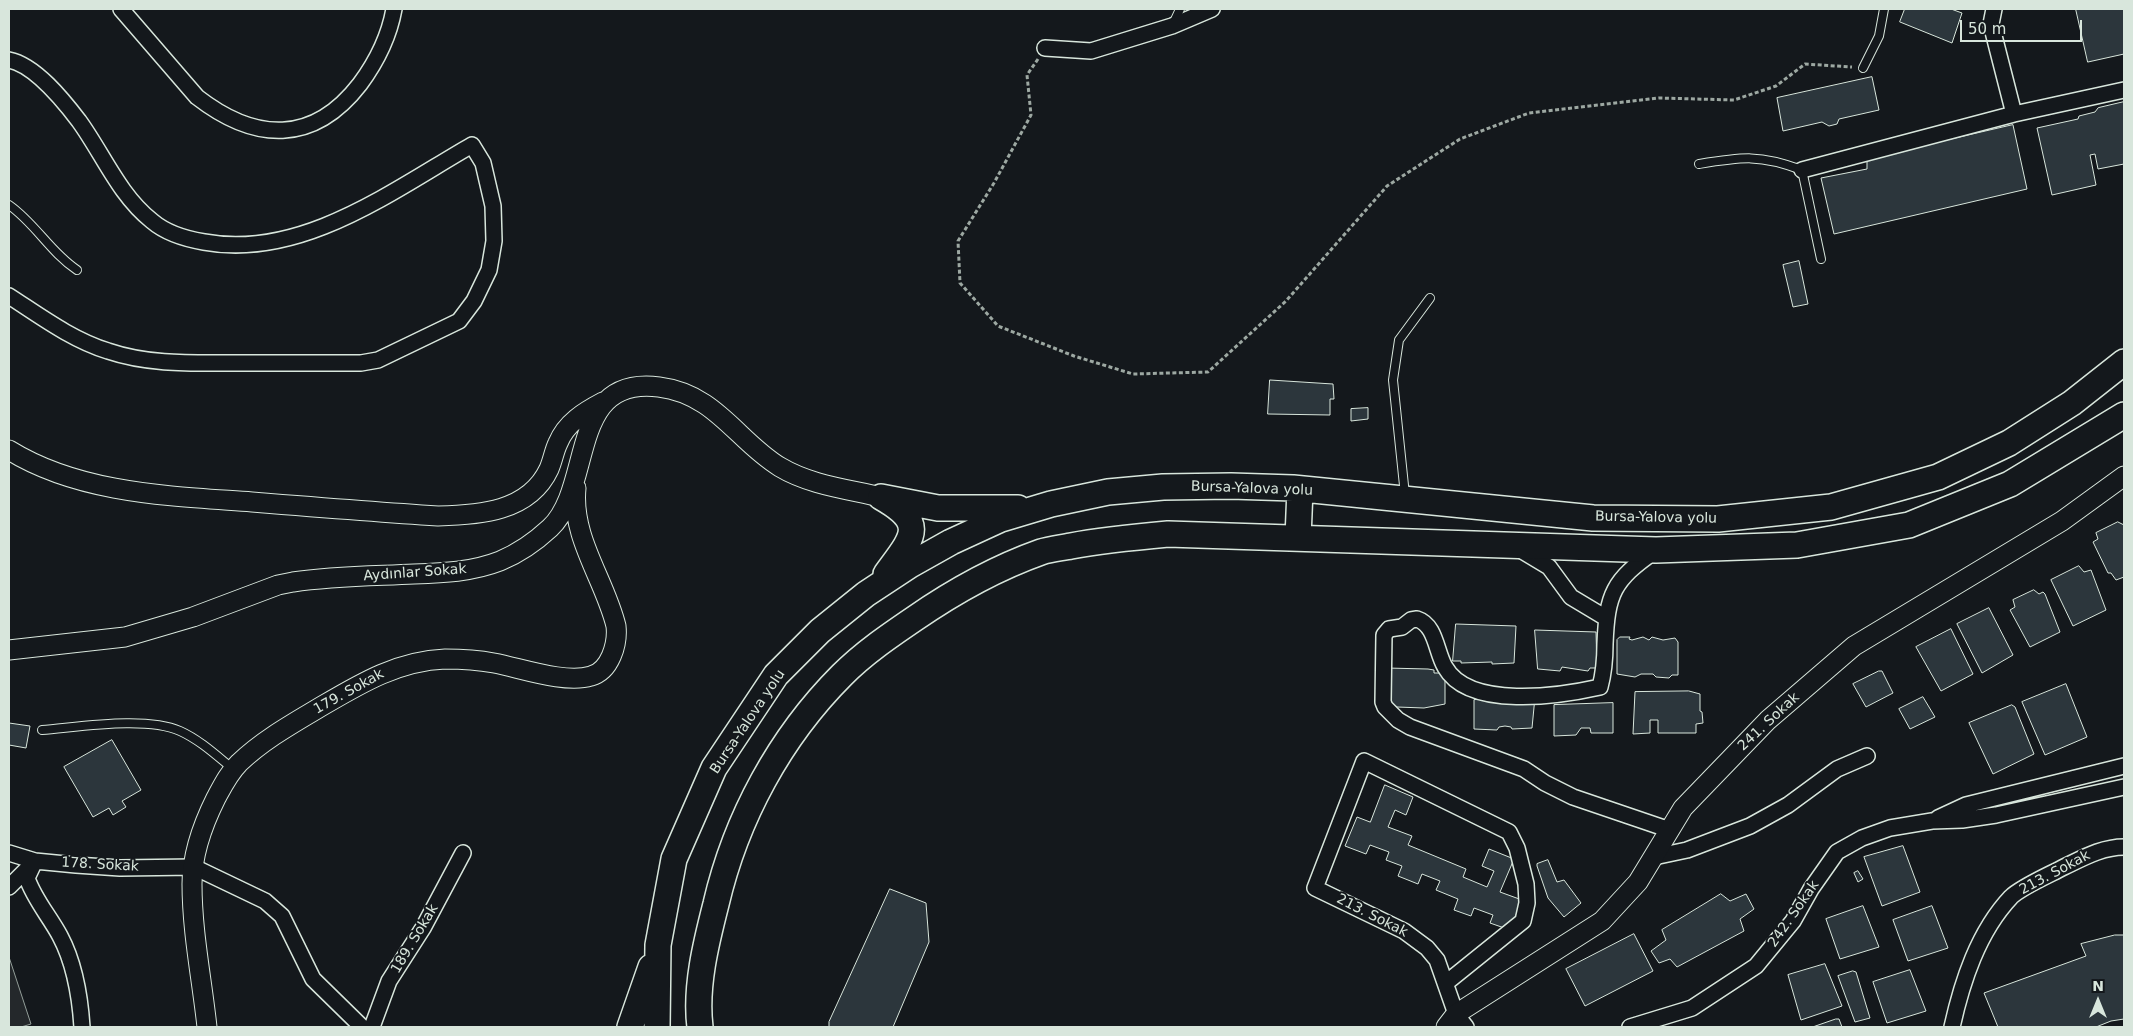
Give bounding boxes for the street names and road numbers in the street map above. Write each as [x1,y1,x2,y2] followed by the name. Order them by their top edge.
[1191,478,1313,500] street label: Bursa-Yalova yolu
[1595,509,1717,527] street label: Bursa-Yalova yolu
[363,561,467,585] street label: Aydınlar Sokak
[311,666,387,718] street label: 179. Sokak
[707,667,789,777] street label: Bursa-Yalova yolu
[1735,689,1803,755] street label: 241. Sokak
[2017,847,2093,899] street label: 213. Sokak
[61,855,139,875] street label: 178. Sokak
[1765,877,1823,951] street label: 242. Sokak
[1334,891,1410,941] street label: 213. Sokak
[388,901,442,977] street label: 189. Sokak

